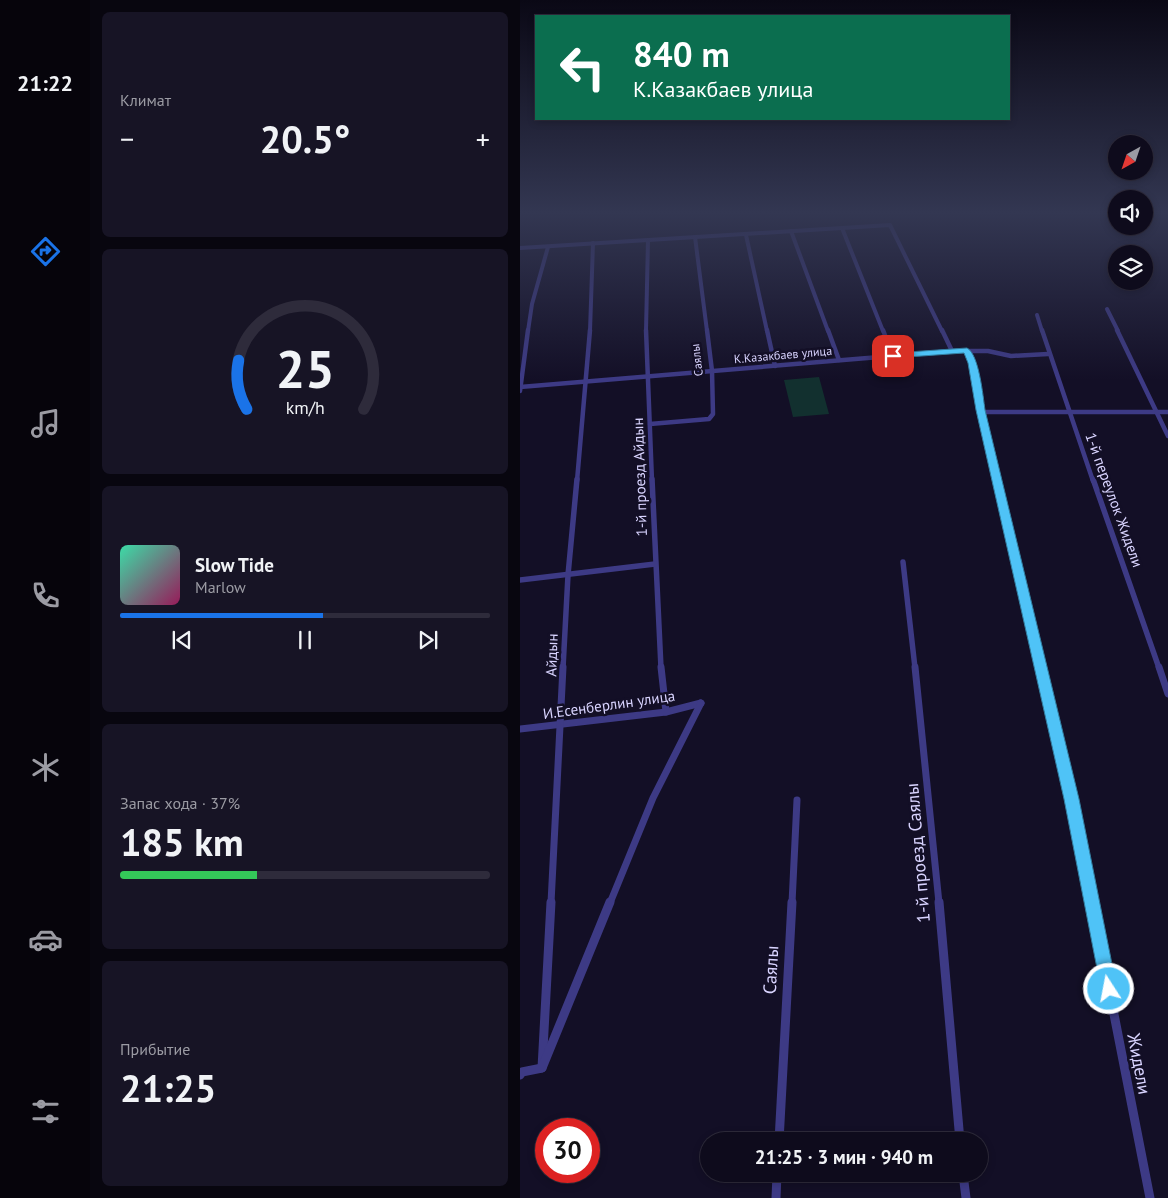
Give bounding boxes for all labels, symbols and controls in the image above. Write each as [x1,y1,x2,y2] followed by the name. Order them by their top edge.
[633,31,730,77] text: 840 m
[550,35,615,100] icon: left
[17,69,73,97] text: 21:22
[633,75,813,103] text: К.Казакбаев улица
[120,90,171,110] text: Климат
[260,114,350,163] text: 20.5°
[120,120,134,157] text: −
[476,120,490,157] text: +
[1108,135,1152,180] north arrow
[1108,135,1153,290] map controls
[1108,190,1153,235] button: sound
[28,234,63,269] icon: directions
[1108,245,1153,290] button: layers
[276,335,334,402] text: 25
[872,335,914,377] pin
[879,342,907,370] icon: arrive
[687,343,706,377] street label: Саялы
[733,343,833,366] street label: К.Казакбаев улица
[285,396,325,419] text: km/h
[28,406,63,441] icon: music
[628,417,651,537] street label: 1-й проезд Айдын
[1081,430,1148,570] street label: 1-й переулок Жидели
[195,553,274,577] text: Slow Tide
[195,577,246,597] text: Marlow
[28,578,63,613] icon: phone
[168,626,196,654] icon: previous
[291,626,319,654] icon: pause
[414,626,442,654] icon: next
[541,633,562,677] street label: Айдын
[542,686,676,723] street label: И.Есенберлин улица
[28,750,63,785] icon: climate
[900,782,935,924] street label: 1-й проезд Саялы
[120,793,240,813] text: Запас хода · 37%
[120,817,244,866] text: 185 km
[28,922,63,957] icon: car
[758,945,783,995] street label: Саялы
[1082,962,1134,1014] position arrow
[1122,1030,1157,1096] street label: Жидели
[120,1039,190,1059] text: Прибытие
[120,1063,216,1112] text: 21:25
[28,1094,63,1129] icon: filters
[535,1118,600,1183] speed limit sign: 30
[755,1145,933,1169] text: 21:25 · 3 мин · 940 m

